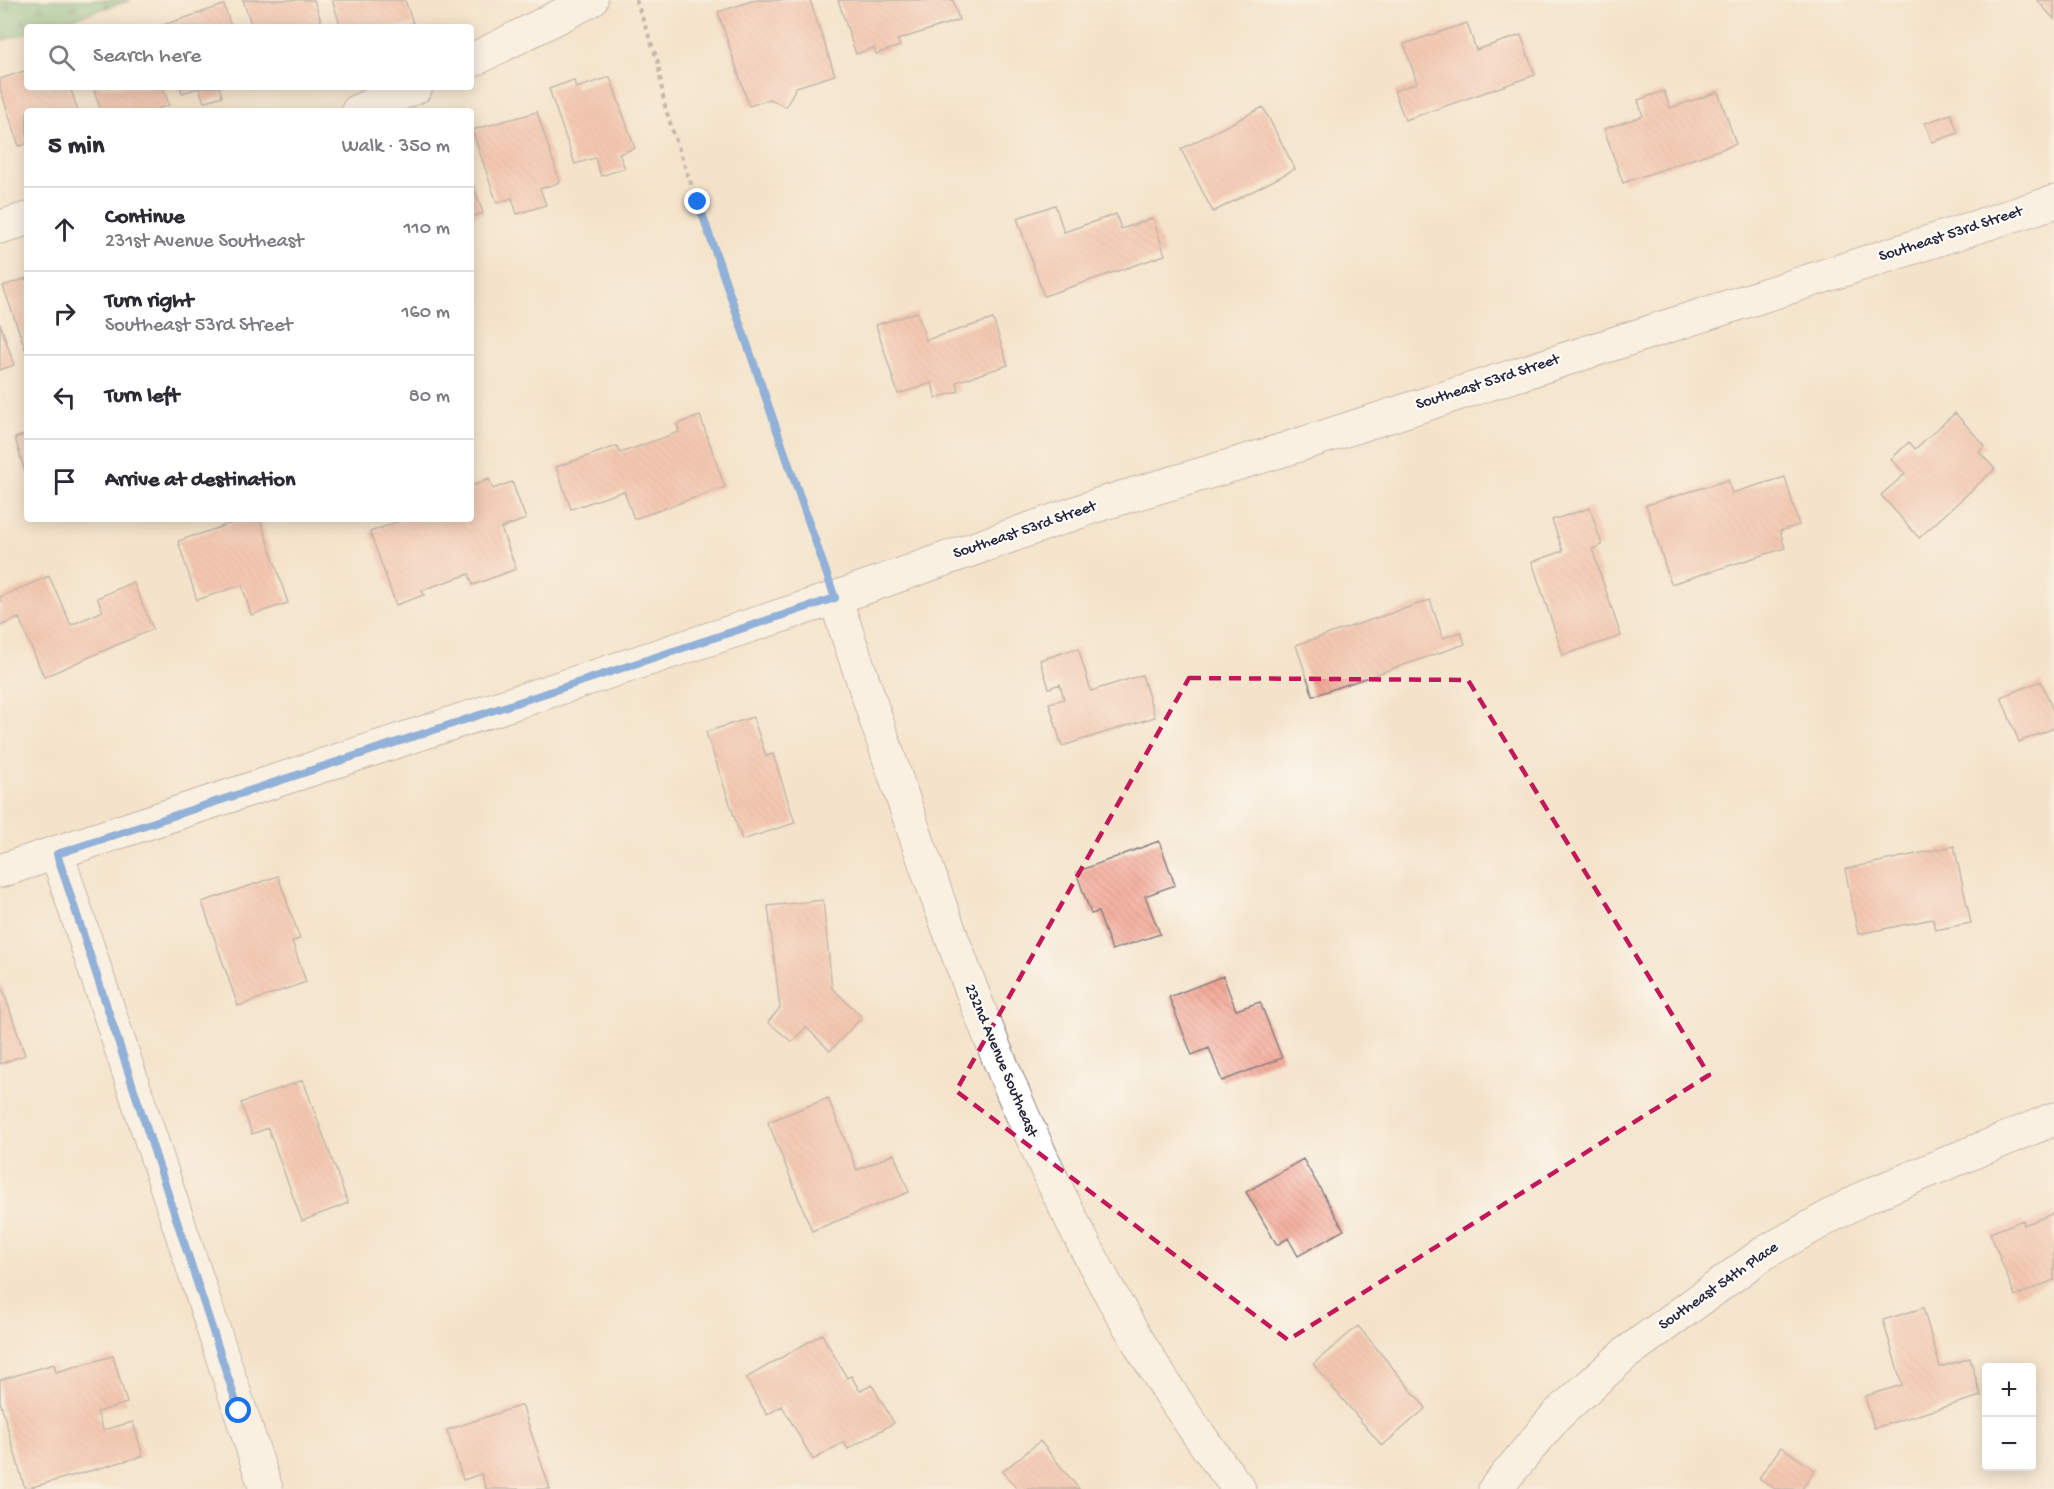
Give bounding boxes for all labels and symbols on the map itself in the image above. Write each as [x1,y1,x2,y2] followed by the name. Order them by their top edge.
[684,188,710,214] route end
[1877,202,2027,267] street label: Southeast 53rd Street
[1414,350,1564,415] street label: Southeast 53rd Street
[951,497,1100,564] street label: Southeast 53rd Street
[959,982,1041,1142] street label: 232nd Avenue Southeast
[1656,1238,1783,1335] street label: Southeast 54th Place
[225,1397,251,1423] route start

